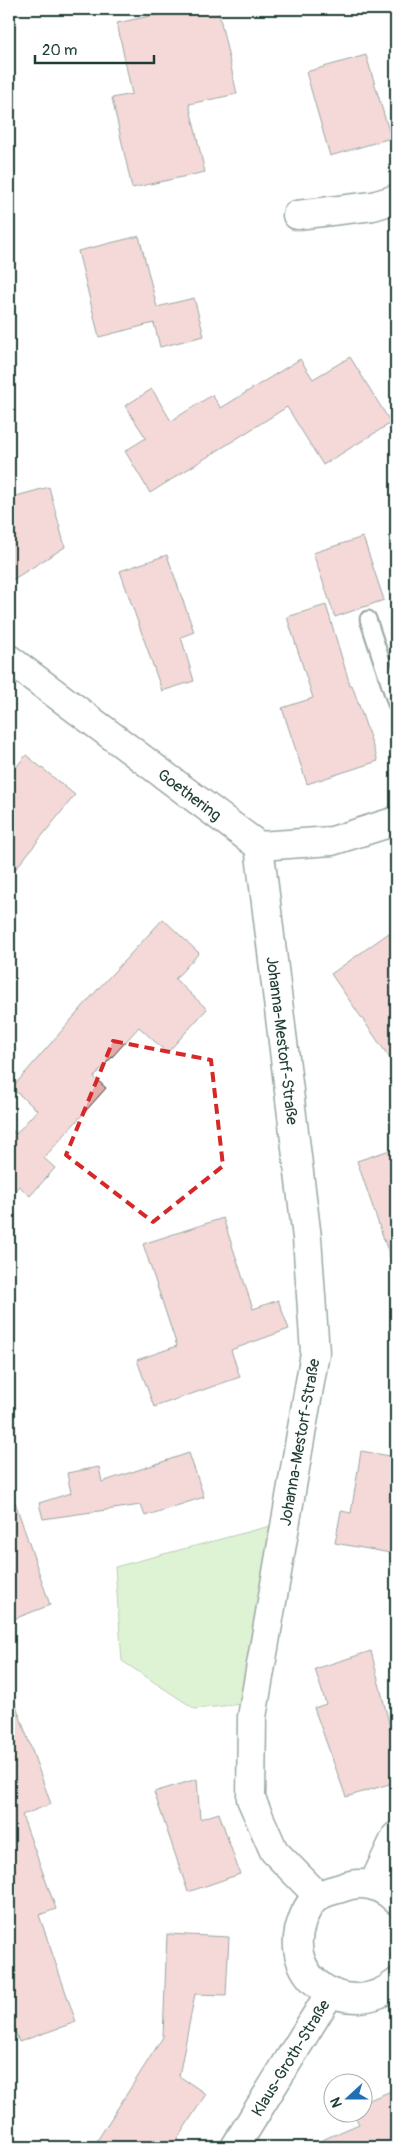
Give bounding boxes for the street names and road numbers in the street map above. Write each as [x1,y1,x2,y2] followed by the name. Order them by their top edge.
[154,765,225,825] street label: Goethering
[262,955,302,1126] street label: Johanna-Mestorf-Straße
[275,1357,325,1527] street label: Johanna-Mestorf-Straße
[247,1996,335,2120] street label: Klaus-Groth-Straße

